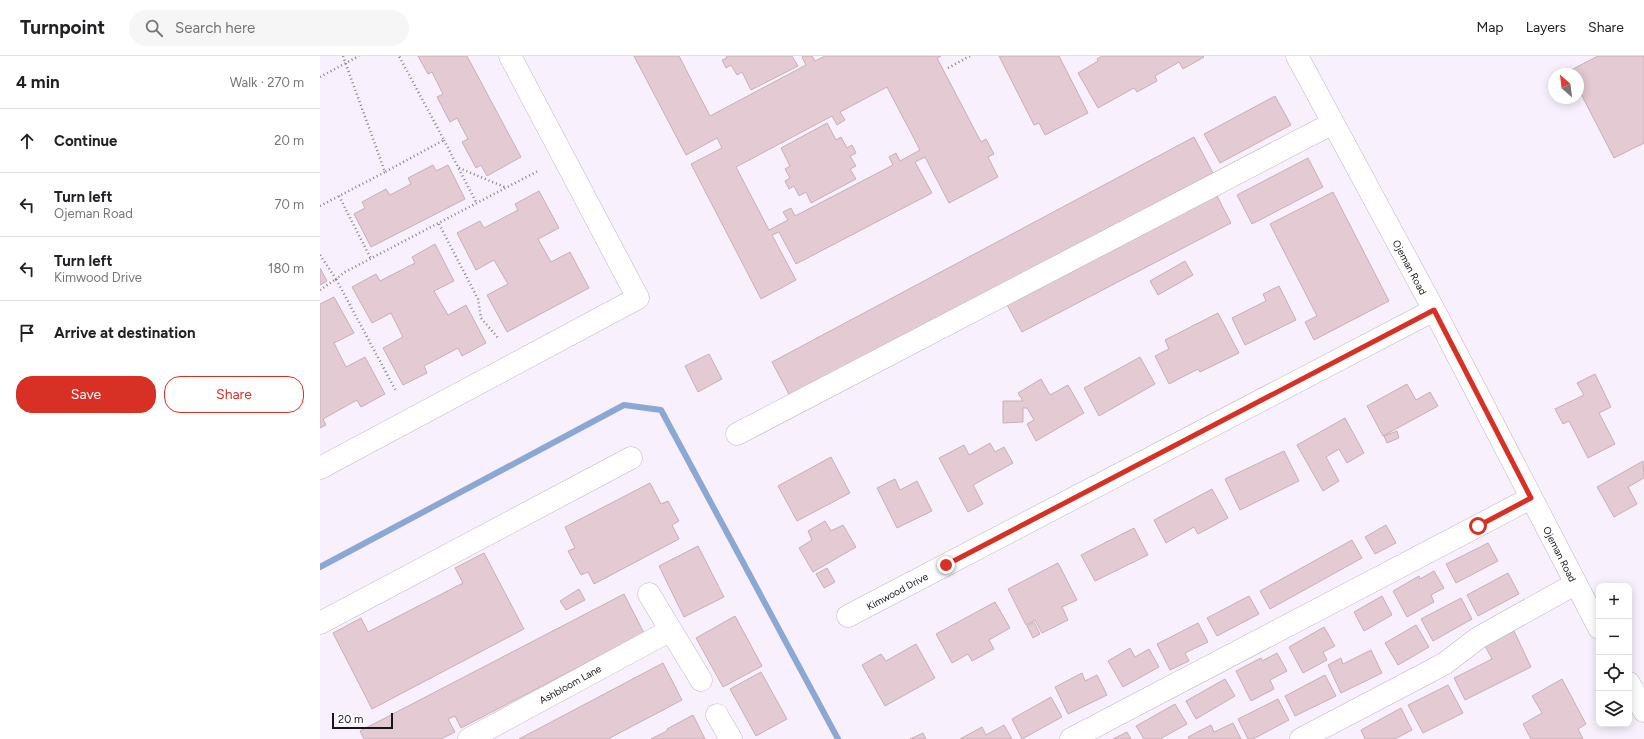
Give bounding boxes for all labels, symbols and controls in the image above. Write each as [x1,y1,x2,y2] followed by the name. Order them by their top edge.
[129,10,409,46] search box
[20,16,105,39] text: Turnpoint
[143,17,165,39] icon: search
[175,19,255,37] text: Search here
[1476,19,1504,36] text: Map
[1526,19,1566,36] text: Layers
[1588,19,1624,36] text: Share
[1548,68,1584,104] north arrow
[16,72,60,92] text: 4 min
[230,75,304,90] text: Walk · 270 m
[16,130,38,152] icon: ahead
[54,132,117,150] text: Continue
[274,133,304,148] text: 20 m
[54,188,112,206] text: Turn left
[16,194,38,216] icon: left
[274,197,304,212] text: 70 m
[54,206,133,221] text: Ojeman Road
[1390,237,1430,297] street label: Ojeman Road
[54,252,112,270] text: Turn left
[16,258,38,280] icon: left
[268,261,304,276] text: 180 m
[54,270,142,285] text: Kimwood Drive
[16,322,38,344] icon: arrive
[54,324,195,342] text: Arrive at destination
[16,376,156,413] button: Save
[164,376,304,413] button: Share
[1469,517,1487,535] route start
[1540,524,1579,584] street label: Ojeman Road
[937,556,955,574] route end
[864,570,931,613] street label: Kimwood Drive
[1596,583,1632,727] map controls
[1596,583,1632,619] button: +
[1596,619,1632,655] button: −
[1596,655,1632,691] button: locate
[537,662,604,707] street label: Ashbloom Lane
[1596,691,1632,727] button: layers
[332,711,393,730] scale bar
[338,713,363,726] text: 20 m

